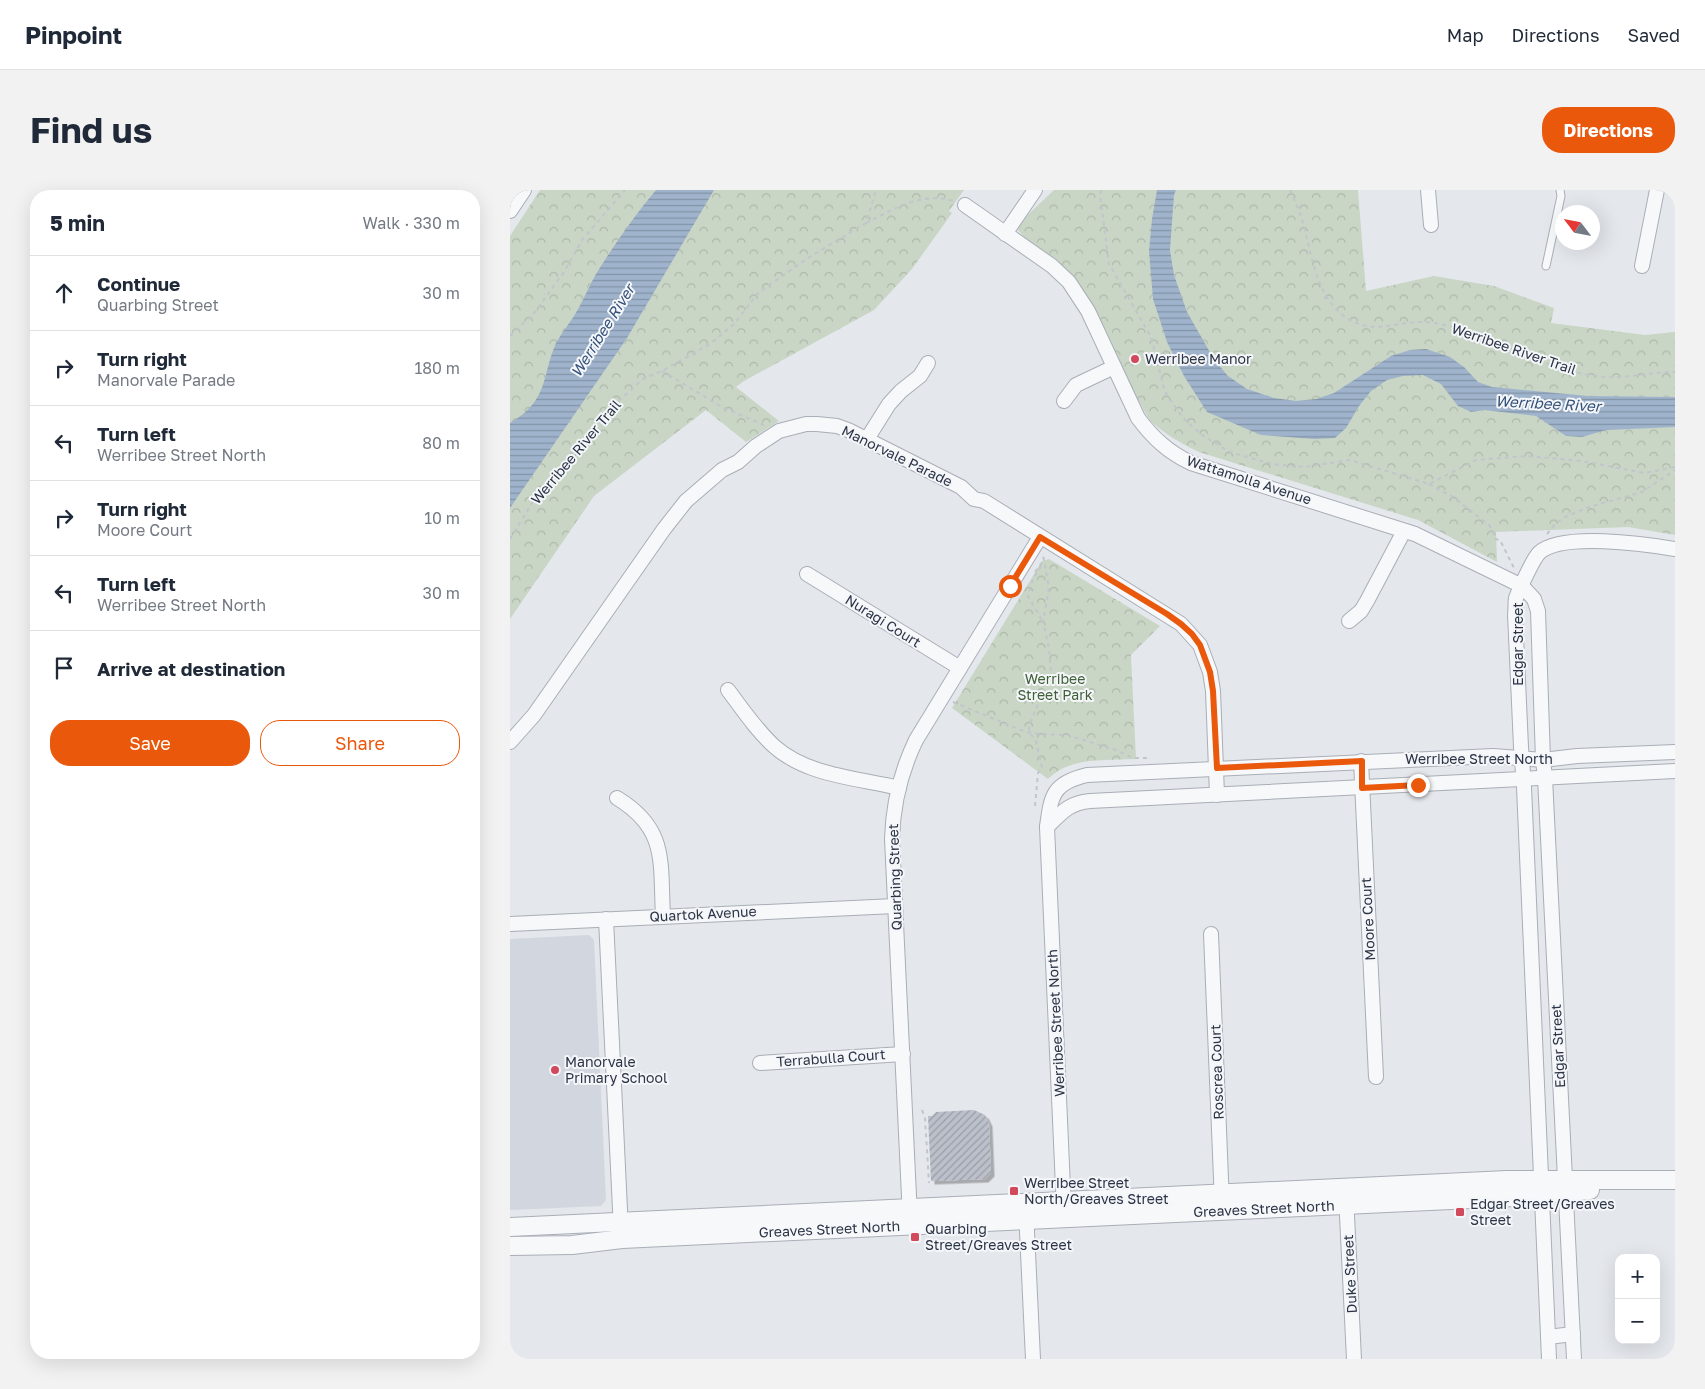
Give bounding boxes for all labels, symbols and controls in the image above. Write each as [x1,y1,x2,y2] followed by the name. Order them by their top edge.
[25,20,122,49] text: Pinpoint
[1447,24,1483,46] text: Map
[1511,24,1599,46] text: Directions
[1627,24,1680,46] text: Saved
[1542,107,1675,153] button: Directions
[30,109,152,151] text: Find us
[1555,205,1600,250] north arrow
[50,210,105,236] text: 5 min
[362,213,460,233] text: Walk · 330 m
[97,272,180,295] text: Continue
[50,279,78,307] icon: ahead
[567,279,639,380] water label: Werribee River
[423,283,460,303] text: 30 m
[97,295,219,315] text: Quarbing Street
[1450,319,1579,378] street label: Werribee River Trail
[97,347,187,370] text: Turn right
[1145,350,1252,367] place label: Werribee Manor
[1129,353,1141,365] marker: Werribee Manor
[50,354,78,382] icon: right
[414,358,460,378] text: 180 m
[97,370,235,390] text: Manorvale Parade
[1495,391,1603,415] water label: Werribee River
[527,396,624,507] street label: Werribee River Trail
[839,421,955,490] street label: Manorvale Parade
[97,422,176,445] text: Turn left
[50,429,78,457] icon: left
[422,433,460,453] text: 80 m
[97,445,266,465] text: Werribee Street North
[1185,451,1314,508] street label: Wattamolla Avenue
[97,497,187,520] text: Turn right
[50,504,78,532] icon: right
[424,508,460,528] text: 10 m
[97,520,192,540] text: Moore Court
[97,572,176,595] text: Turn left
[999,575,1022,598] route start
[50,579,78,607] icon: left
[423,583,460,603] text: 30 m
[842,591,924,651] street label: Nuragi Court
[97,595,266,615] text: Werribee Street North
[1509,602,1526,686] street label: Edgar Street
[50,654,78,682] icon: arrive
[97,657,285,680] text: Arrive at destination
[1017,670,1093,703] park label: Werribee Street Park
[50,720,250,766] button: Save
[260,720,460,766] button: Share
[1405,750,1553,767] street label: Werribee Street North
[1407,774,1430,797] route end
[884,823,905,931] street label: Quarbing Street
[1357,877,1378,961] street label: Moore Court
[649,902,757,925] street label: Quartok Avenue
[1043,949,1068,1097] street label: Werribee Street North
[1547,1004,1568,1088] street label: Edgar Street
[1206,1024,1227,1120] street label: Roscrea Court
[776,1045,886,1070] street label: Terrabulla Court
[565,1053,667,1086] place label: Manorvale Primary School
[549,1064,561,1076] marker: Manorvale Primary School
[1024,1174,1169,1207] place label: Werribee Street North/Greaves Street
[1008,1185,1020,1197] marker: Werribee Street North/Greaves Street
[1470,1195,1615,1228] place label: Edgar Street/Greaves Street
[1193,1196,1335,1220] street label: Greaves Street North
[1454,1206,1466,1218] marker: Edgar Street/Greaves Street
[758,1217,900,1241] street label: Greaves Street North
[925,1220,1072,1253] place label: Quarbing Street/Greaves Street
[909,1231,921,1243] marker: Quarbing Street/Greaves Street
[1339,1234,1360,1314] street label: Duke Street
[1615,1254,1660,1344] map controls
[1615,1254,1660,1299] button: +
[1615,1299,1660,1344] button: −

